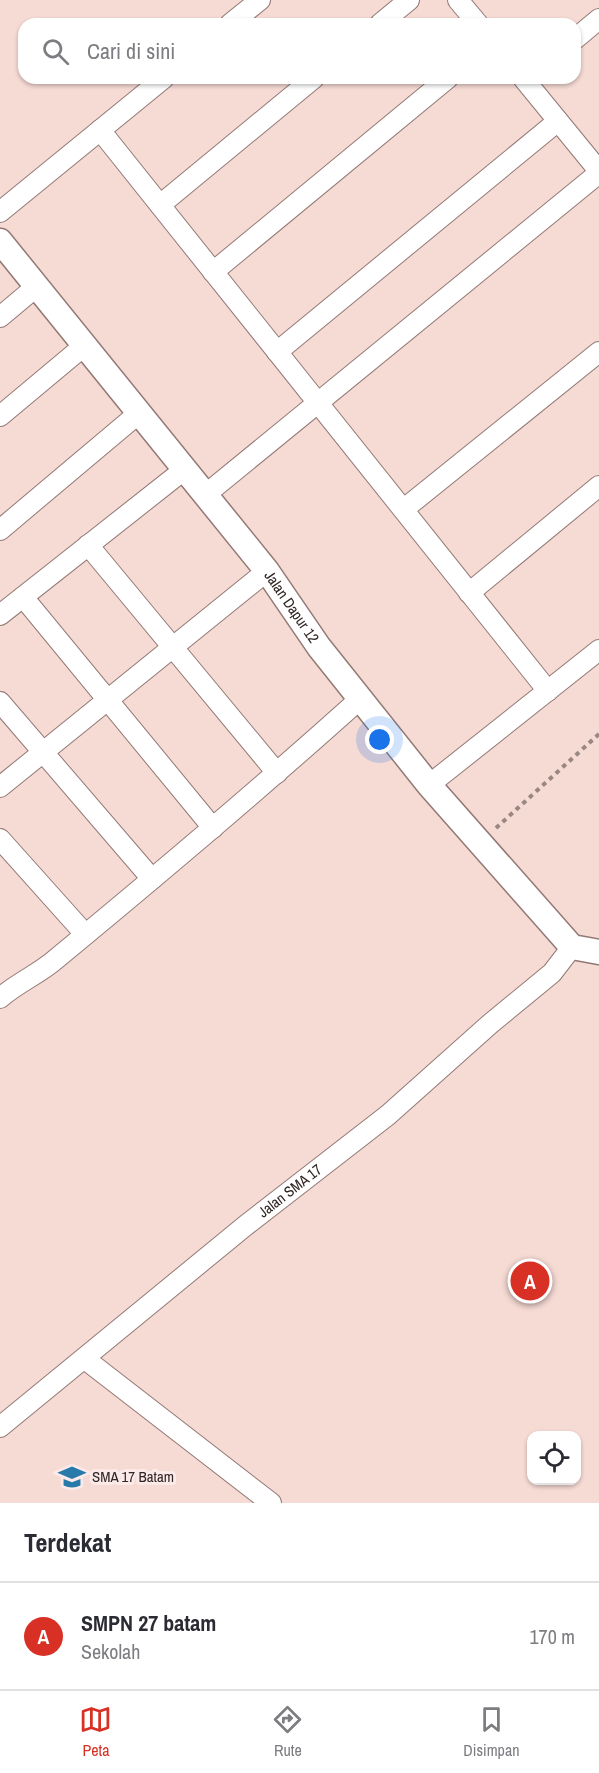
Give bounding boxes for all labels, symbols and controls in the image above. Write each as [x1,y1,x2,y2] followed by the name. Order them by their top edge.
[18,18,581,84] search box
[39,35,72,68] icon: search
[87,36,175,66] text: Cari di sini
[260,566,324,647] street label: Jalan Dapur 12
[365,725,394,754] your location
[253,1159,326,1222] street label: Jalan SMA 17
[510,1258,550,1304] pin: A
[527,1431,581,1485] map controls
[527,1431,581,1485] button: locate
[57,1462,87,1492] school or university icon: SMA 17 Batam
[92,1466,174,1487] place label: SMA 17 Batam
[24,1525,111,1560] text: Terdekat
[81,1608,216,1638] text: SMPN 27 batam
[38,1623,49,1650] text: A
[529,1623,575,1650] text: 170 m
[81,1638,140,1665] text: Sekolah
[79,1703,112,1761] tab: Peta
[271,1703,304,1761] tab: Rute
[463,1703,520,1761] tab: Disimpan

